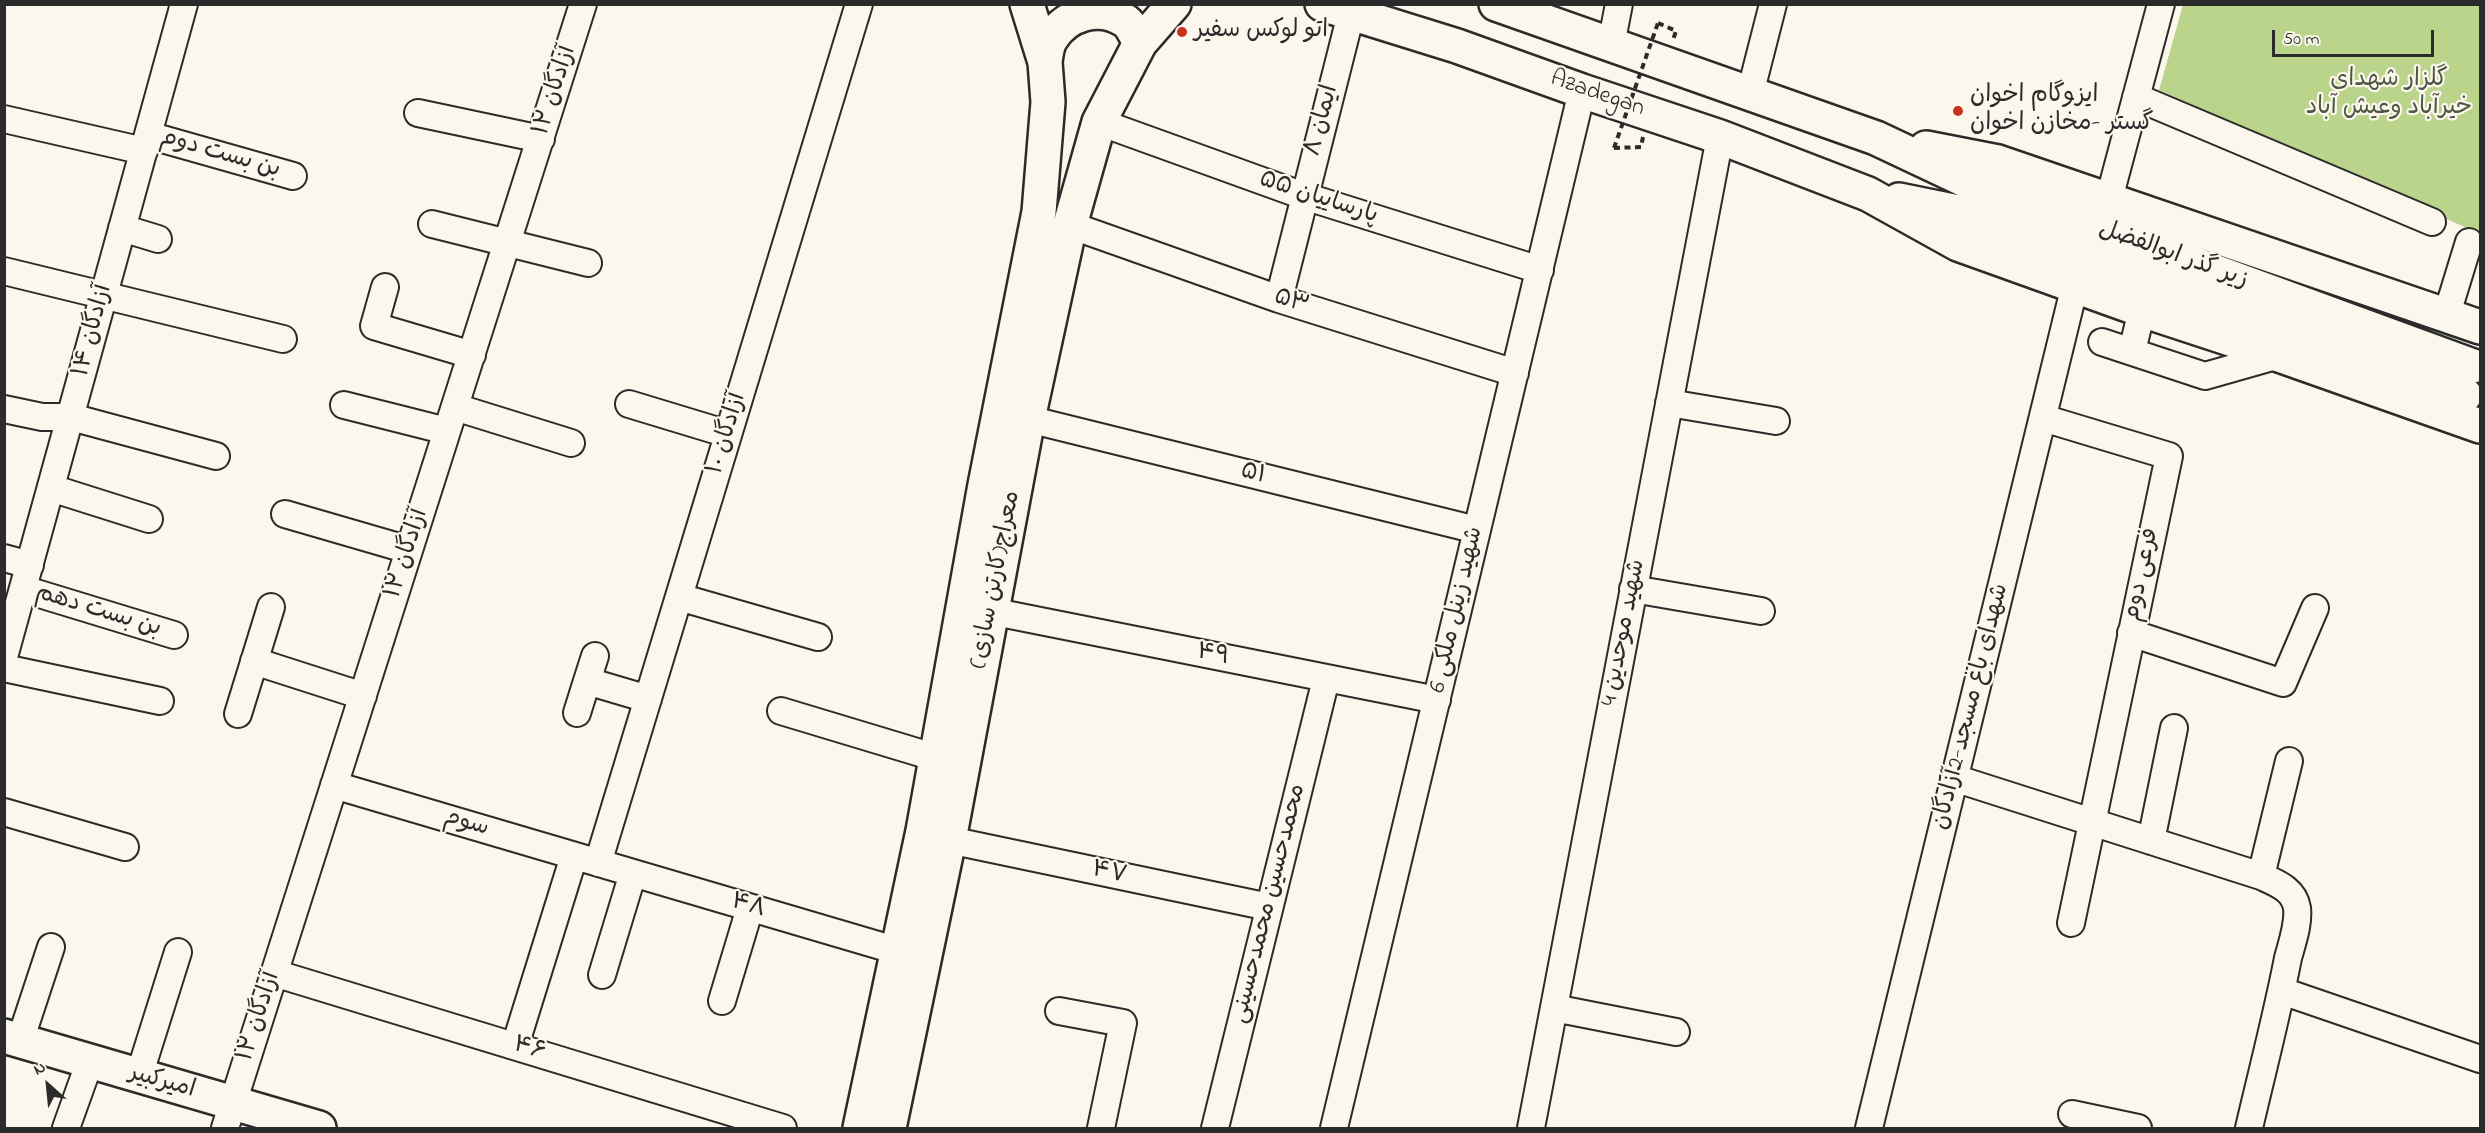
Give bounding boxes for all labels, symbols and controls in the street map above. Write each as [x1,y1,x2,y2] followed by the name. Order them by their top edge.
[1194,18,1328,46] place label: اتو لوکس سفیر
[2275,18,2437,56] scale bar
[1175,25,1189,39] marker: اتو لوکس سفیر
[2283,27,2320,53] text: 50 m
[528,43,584,139] street label: ۱۲ آزادگان
[1546,65,1648,125] street label: Azadegan
[2306,67,2472,123] park label: گلزار شهدای خیرآباد وعیش آباد
[1300,82,1346,160] street label: ۸ ایمان
[1970,83,2154,139] place label: ایزوگام اخوان گستر -مخازن اخوان
[1951,104,1965,118] marker: ایزوگام اخوان گستر -مخازن اخوان
[157,124,283,186] street label: بن بست دوم
[1255,166,1381,232] street label: پارساییان ۵۵
[2094,216,2252,296] street label: زیر گذر ابوالفضل
[68,282,120,380] street label: ۱۴ آزادگان
[1270,284,1312,322] street label: ۵۳
[702,390,754,478] street label: ۱۰ آزادگان
[1237,458,1269,492] street label: ۵۱
[966,489,1028,671] street label: معراج(کارتن سازی)
[380,506,436,602] street label: ۱۲ آزادگان
[1425,524,1491,696] street label: 6 شهید زینل ملکی
[2119,526,2167,624] street label: فرعی دوم
[1597,557,1653,709] street label: 4 شهید موحدین
[32,579,164,645] street label: بن بست دهم
[1927,581,2017,833] street label: شهدای‌ باغ مسجد-2آزادگان
[1194,639,1232,673] street label: ۴۹
[1226,781,1314,1027] street label: محمدحسین محمدحسینی
[440,804,492,844] street label: سوم
[1089,856,1129,892] street label: ۴۷
[727,888,769,926] street label: ۴۸
[232,969,288,1065] street label: ۱۲ آزادگان
[509,1031,549,1069] street label: ۴۶
[18,1055,78,1115] north arrow
[30,1056,50,1082] text: N
[126,1060,198,1106] street label: امیرکبیر

